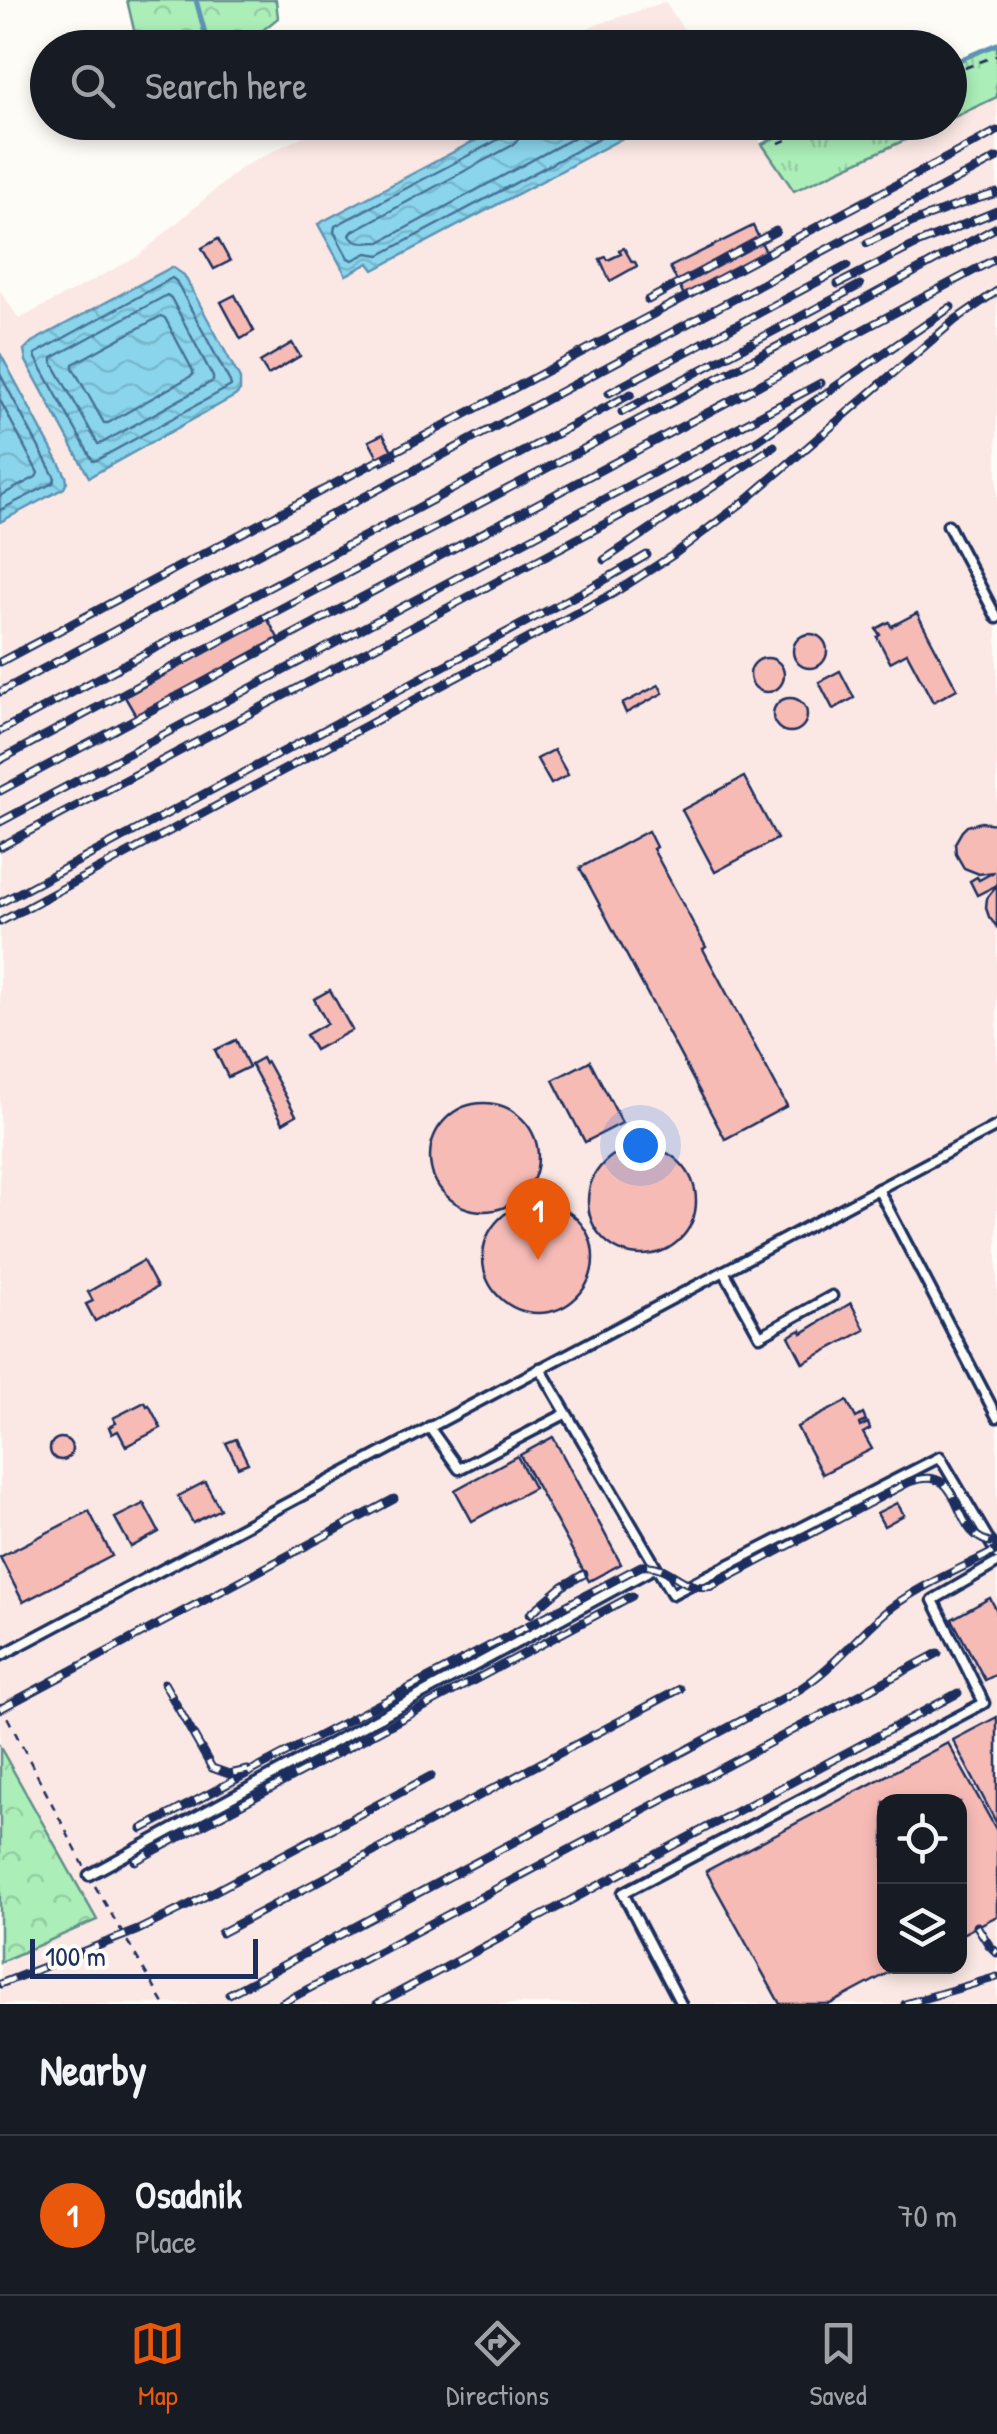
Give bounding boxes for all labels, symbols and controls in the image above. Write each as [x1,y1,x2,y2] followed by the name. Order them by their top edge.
[30,30,967,140] search box
[65,58,120,113] icon: search
[145,59,307,111] text: Search here
[615,1120,666,1171] your location
[506,1178,570,1260] pin: 1
[877,1794,967,1974] map controls
[877,1794,967,1884] button: locate
[877,1884,967,1974] button: layers
[30,1934,258,1978] scale bar
[45,1937,106,1975] text: 100 m
[40,2041,147,2098] text: Nearby
[135,2168,242,2220] text: Osadnik
[67,2194,78,2237] text: 1
[898,2194,957,2237] text: 70 m
[135,2220,197,2263] text: Place
[130,2316,185,2414] tab: Map
[446,2316,549,2414] tab: Directions
[810,2316,867,2414] tab: Saved

